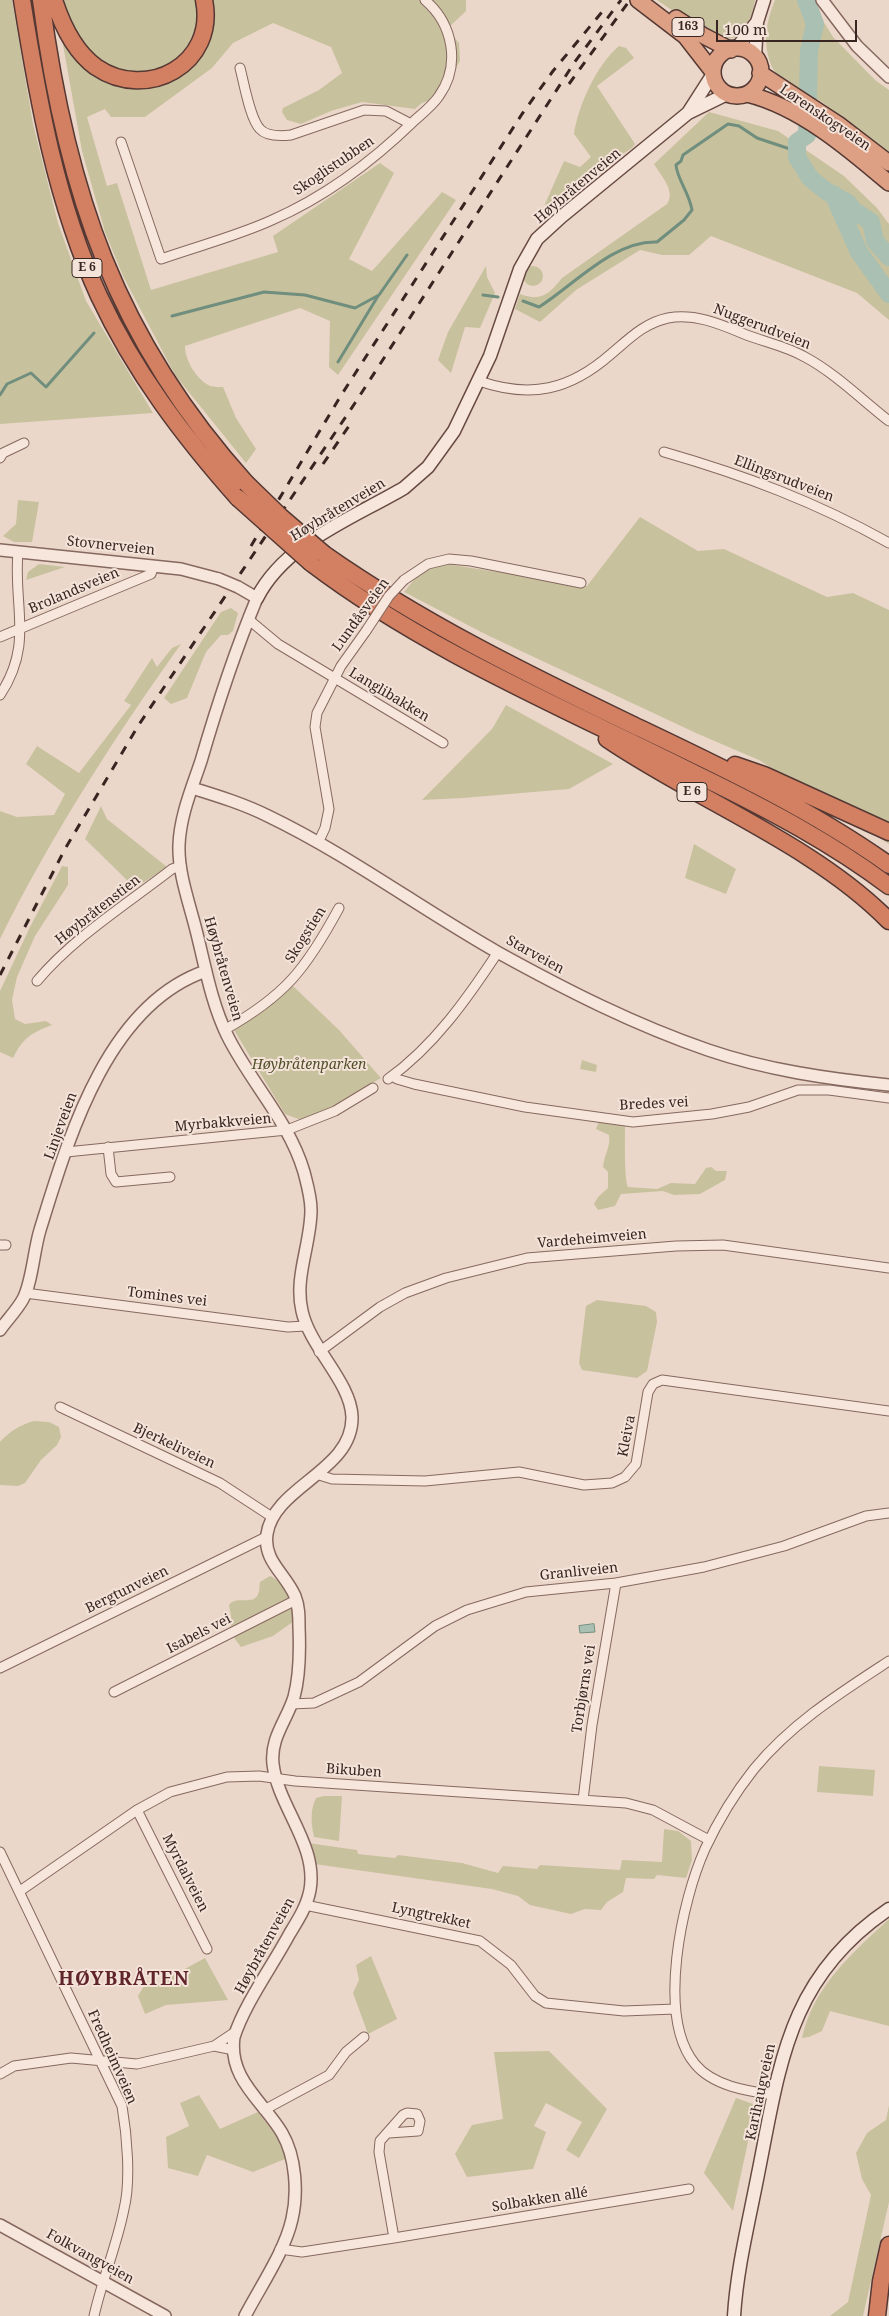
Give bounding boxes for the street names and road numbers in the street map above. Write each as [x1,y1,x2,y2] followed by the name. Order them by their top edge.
[672,18,704,36] road number: 163
[776,81,874,155] street label: Lørenskogveien
[290,133,378,199] street label: Skoglistubben
[531,145,625,227] street label: Høybråtenveien
[72,258,102,278] road number: E 6
[711,301,813,353] street label: Nuggerudveien
[732,452,836,506] street label: Ellingsrudveien
[288,475,388,545] street label: Høybråtenveien
[66,533,156,559] street label: Stovnerveien
[26,564,122,618] street label: Brolandsveien
[329,575,393,655] street label: Lundåsveien
[346,664,432,726] street label: Langlibakken
[677,782,707,802] road number: E 6
[52,872,144,948] street label: Høybråtenstien
[282,904,330,966] street label: Skogstien
[200,915,246,1023] street label: Høybråtenveien
[503,932,567,978] street label: Starveien
[41,1090,81,1162] street label: Linjeveien
[619,1094,689,1114] street label: Bredes vei
[174,1110,272,1136] street label: Myrbakkveien
[537,1226,647,1252] street label: Vardeheimveien
[126,1284,208,1310] street label: Tomines vei
[615,1414,639,1458] street label: Kleiva
[130,1420,218,1472] street label: Bjerkeliveien
[539,1560,619,1584] street label: Granliveien
[83,1563,171,1617] street label: Bergtunveien
[164,1611,234,1657] street label: Isabels vei
[569,1644,599,1734] street label: Torbjørns vei
[326,1761,382,1781] street label: Bikuben
[158,1831,212,1915] street label: Myrdalveien
[232,1895,298,1997] street label: Høybråtenveien
[390,1899,472,1933] street label: Lyngtrekket
[84,2007,140,2107] street label: Fredheimveien
[743,2042,779,2142] street label: Karihaugveien
[491,2184,589,2216] street label: Solbakken allé
[43,2226,137,2288] street label: Folkvangveien

